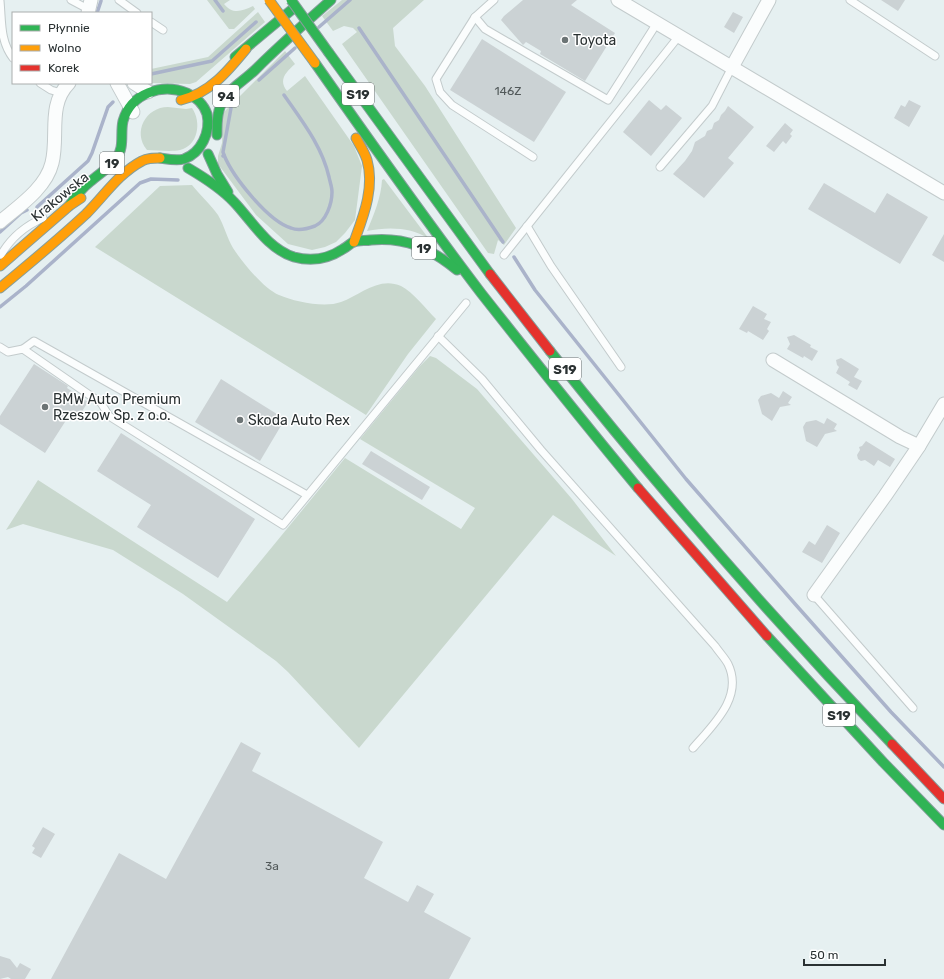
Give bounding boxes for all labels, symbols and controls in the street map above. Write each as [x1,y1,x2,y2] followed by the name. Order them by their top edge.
[12,12,152,84] legend
[48,21,90,35] text: Płynnie
[573,32,616,49] place label: Toyota
[560,35,570,45] marker: Toyota
[48,41,81,55] text: Wolno
[48,61,80,75] text: Korek
[342,83,374,105] road number: S19
[494,84,522,98] house number: 146Z
[213,85,239,107] road number: 94
[100,152,124,174] road number: 19
[28,169,92,225] street label: Krakowska
[412,237,436,259] road number: 19
[549,358,581,380] road number: S19
[53,391,181,424] place label: BMW Auto Premium Rzeszow Sp. z o.o.
[40,402,50,412] marker: BMW Auto Premium Rzeszow Sp. z o.o.
[248,412,350,429] place label: Skoda Auto Rex
[235,415,245,425] marker: Skoda Auto Rex
[823,704,855,726] road number: S19
[265,859,279,873] house number: 3a
[804,941,885,967] scale bar
[810,948,838,962] text: 50 m

